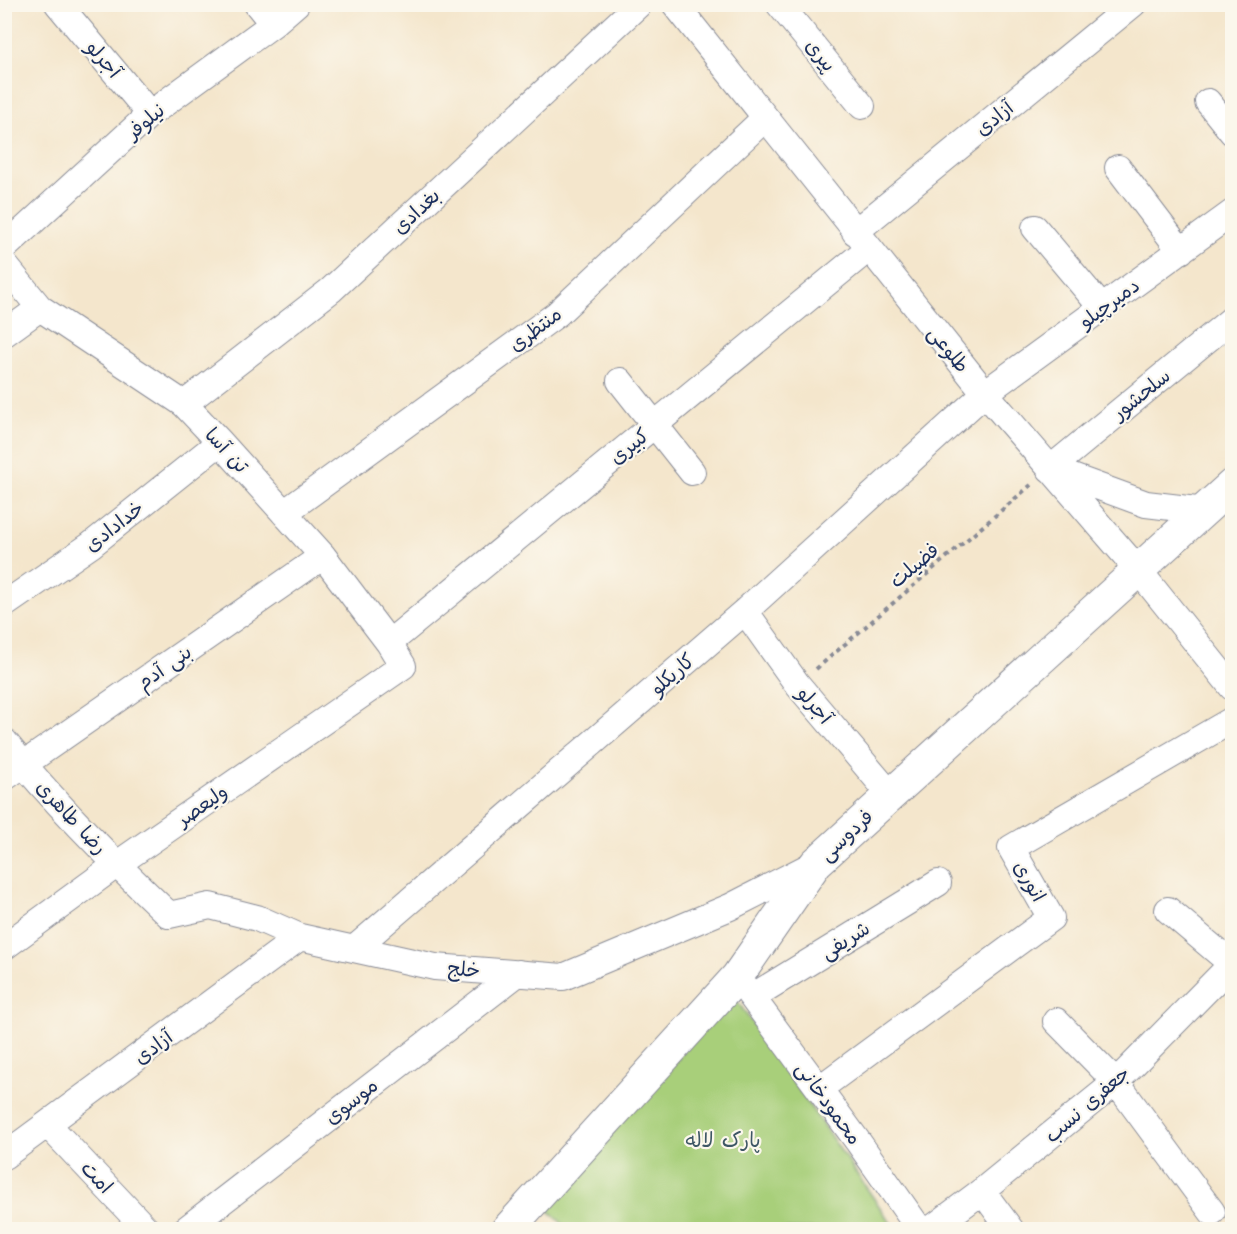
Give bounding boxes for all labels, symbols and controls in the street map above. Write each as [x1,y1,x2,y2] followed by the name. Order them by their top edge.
[796,32,843,80] street label: پیری
[76,33,129,87] street label: آجرلو
[969,93,1023,145] street label: آزادی
[118,96,173,150] street label: نیلوفر
[386,182,449,243] street label: بغدادی
[1071,271,1148,339] street label: دمیرچیلو
[503,300,570,361] street label: منتظری
[918,320,977,381] street label: طلوعی
[1104,362,1179,431] street label: سلحشور
[196,421,255,482] street label: تن آسا
[603,421,657,474] street label: کبیری
[78,494,152,561] street label: خدادادی
[883,536,948,597] street label: فضیلت
[131,638,200,699] street label: بنی آدم
[643,647,703,705] street label: کاریکلو
[787,679,840,733] street label: آجرلو
[27,774,114,863] street label: رضا طاهری
[169,777,235,837] street label: ولیعصر
[813,803,882,870] street label: فردوسی
[1004,855,1053,909] street label: انوری
[815,914,877,969] street label: شریفی
[447,954,481,988] street label: خلج
[128,1022,182,1074] street label: آزادی
[786,1056,869,1153] street label: محمودخانی
[1038,1059,1138,1152] street label: جعفری نسب
[318,1071,386,1134] street label: موسوی
[686,1126,760,1158] park label: پارک لاله
[72,1154,119,1202] street label: امت

